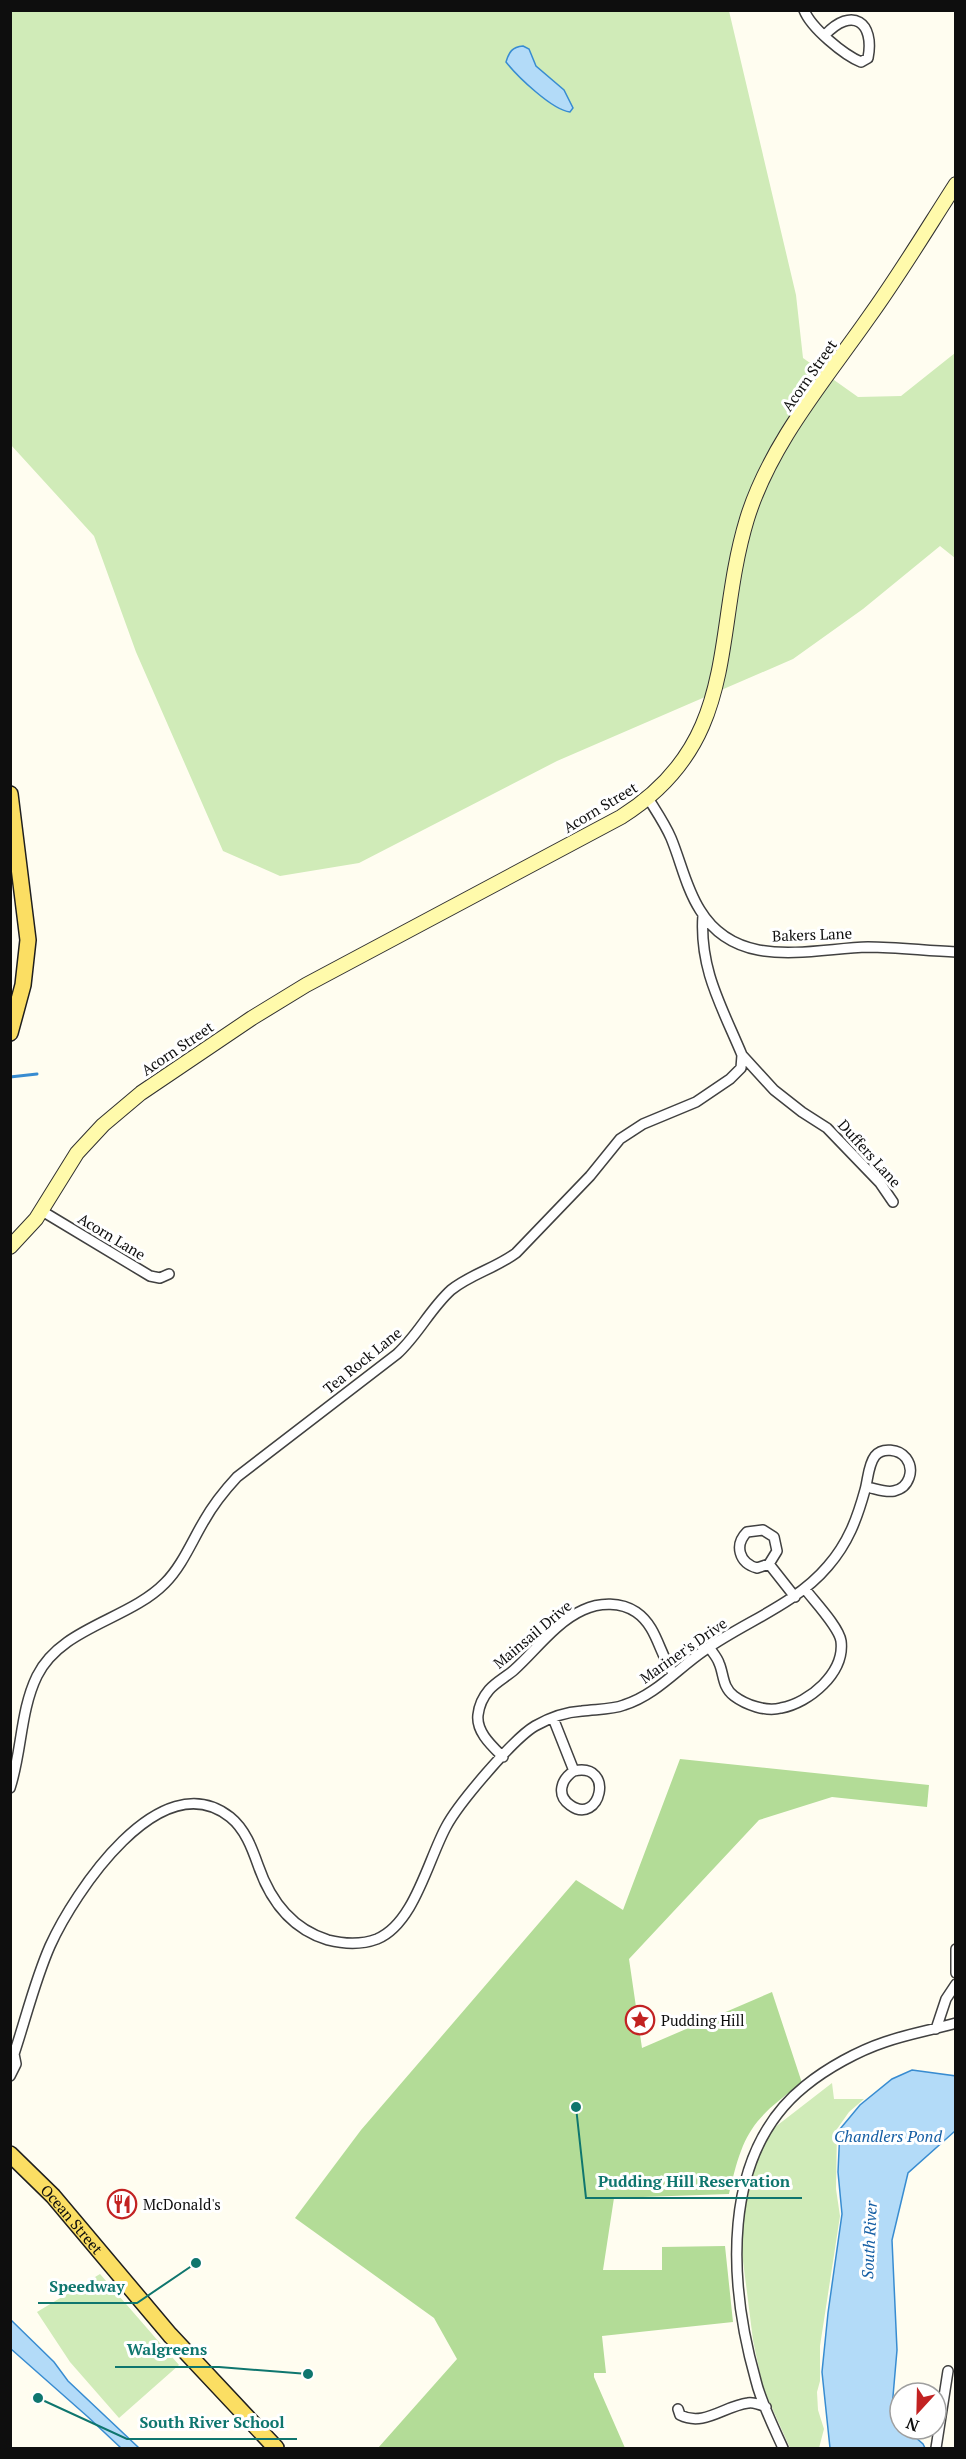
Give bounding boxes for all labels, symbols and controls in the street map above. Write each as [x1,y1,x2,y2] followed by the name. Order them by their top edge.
[777,335,841,415] street label: Acorn Street
[559,777,641,837] street label: Acorn Street
[772,923,852,945] street label: Bakers Lane
[137,1016,217,1080] street label: Acorn Street
[834,1115,906,1191] street label: Duffers Lane
[75,1208,149,1264] street label: Acorn Lane
[319,1322,405,1398] street label: Tea Rock Lane
[489,1595,575,1673] street label: Mainsail Drive
[636,1613,730,1687] street label: Mariner's Drive
[624,2004,656,2036] place icon: Pudding Hill
[661,2010,745,2030] place label: Pudding Hill
[834,2125,942,2147] water label: Chandlers Pond
[586,2164,802,2198] callout: Pudding Hill Reservation
[598,2170,791,2192] text: Pudding Hill Reservation
[37,2180,108,2258] street label: Ocean Street
[106,2188,138,2220] restaurant icon: McDonald's
[143,2194,221,2214] place label: McDonald's
[856,2200,882,2280] water label: South River
[38,2269,137,2303] callout: Speedway
[49,2275,125,2297] text: Speedway
[115,2333,219,2367] callout: Walgreens
[127,2338,207,2360] text: Walgreens
[888,2381,948,2441] north arrow
[127,2405,297,2439] callout: South River School
[139,2411,285,2433] text: South River School
[903,2412,922,2437] text: N

